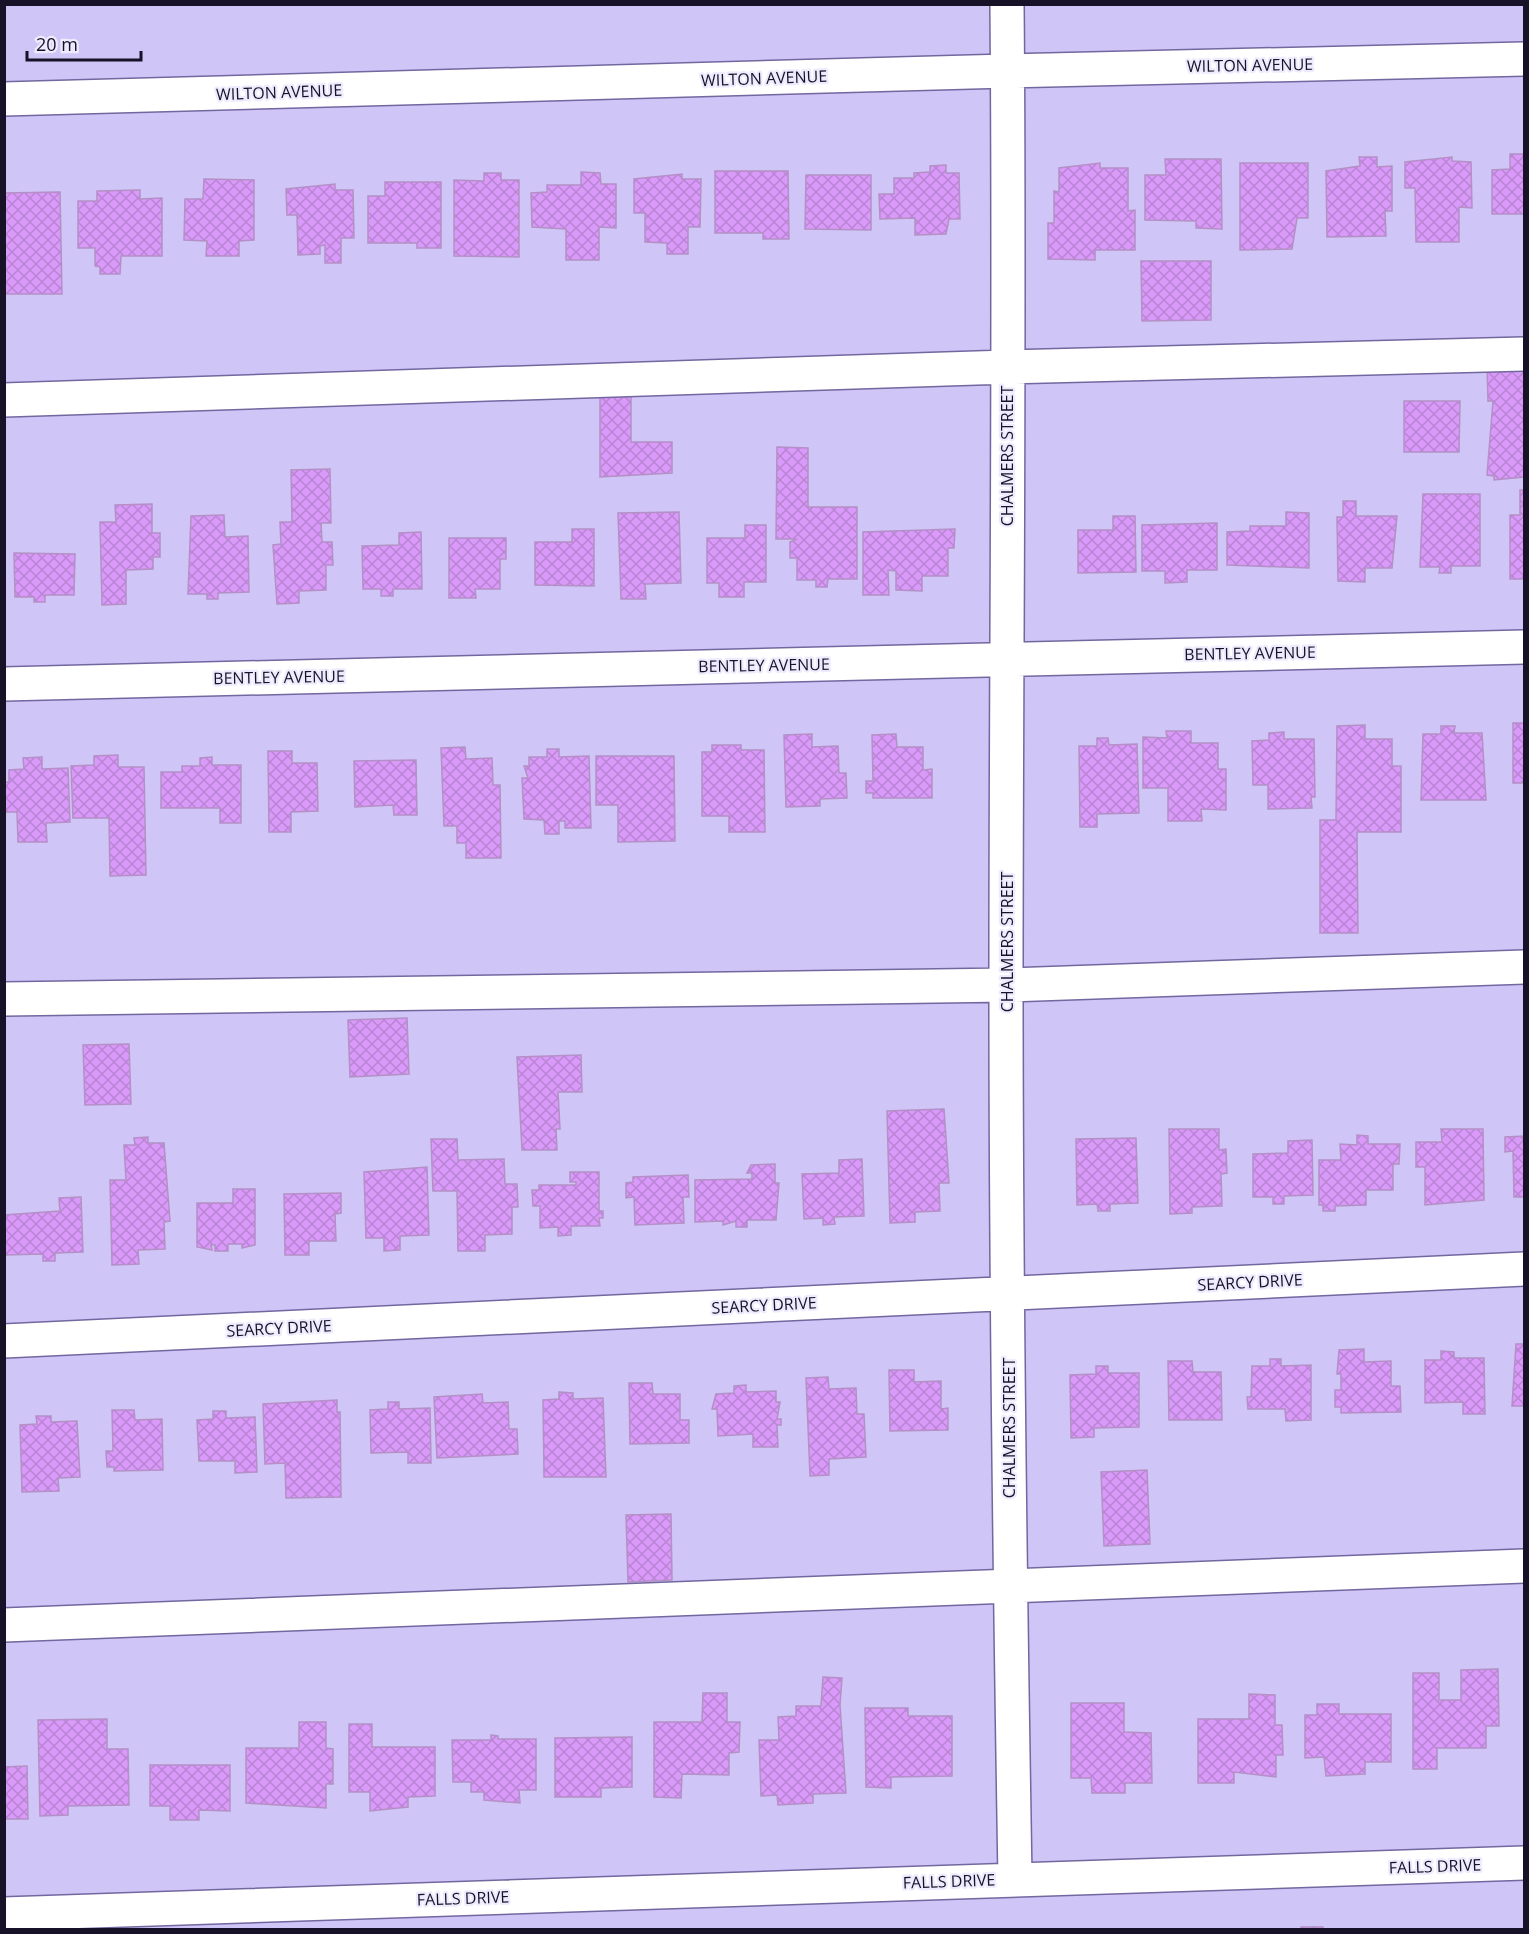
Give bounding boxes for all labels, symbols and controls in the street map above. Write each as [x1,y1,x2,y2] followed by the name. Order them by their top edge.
[27,24,141,62] scale bar
[36,32,78,56] text: 20 m
[1187,53,1313,77] street label: WILTON AVENUE
[701,65,827,91] street label: WILTON AVENUE
[216,79,342,105] street label: WILTON AVENUE
[996,386,1018,526] street label: CHALMERS STREET
[1184,641,1316,665] street label: BENTLEY AVENUE
[698,653,830,677] street label: BENTLEY AVENUE
[213,665,345,689] street label: BENTLEY AVENUE
[996,872,1018,1012] street label: CHALMERS STREET
[1197,1268,1303,1296] street label: SEARCY DRIVE
[711,1291,817,1319] street label: SEARCY DRIVE
[226,1314,332,1342] street label: SEARCY DRIVE
[998,1358,1020,1498] street label: CHALMERS STREET
[1388,1853,1482,1879] street label: FALLS DRIVE
[902,1868,996,1894] street label: FALLS DRIVE
[416,1885,510,1911] street label: FALLS DRIVE

